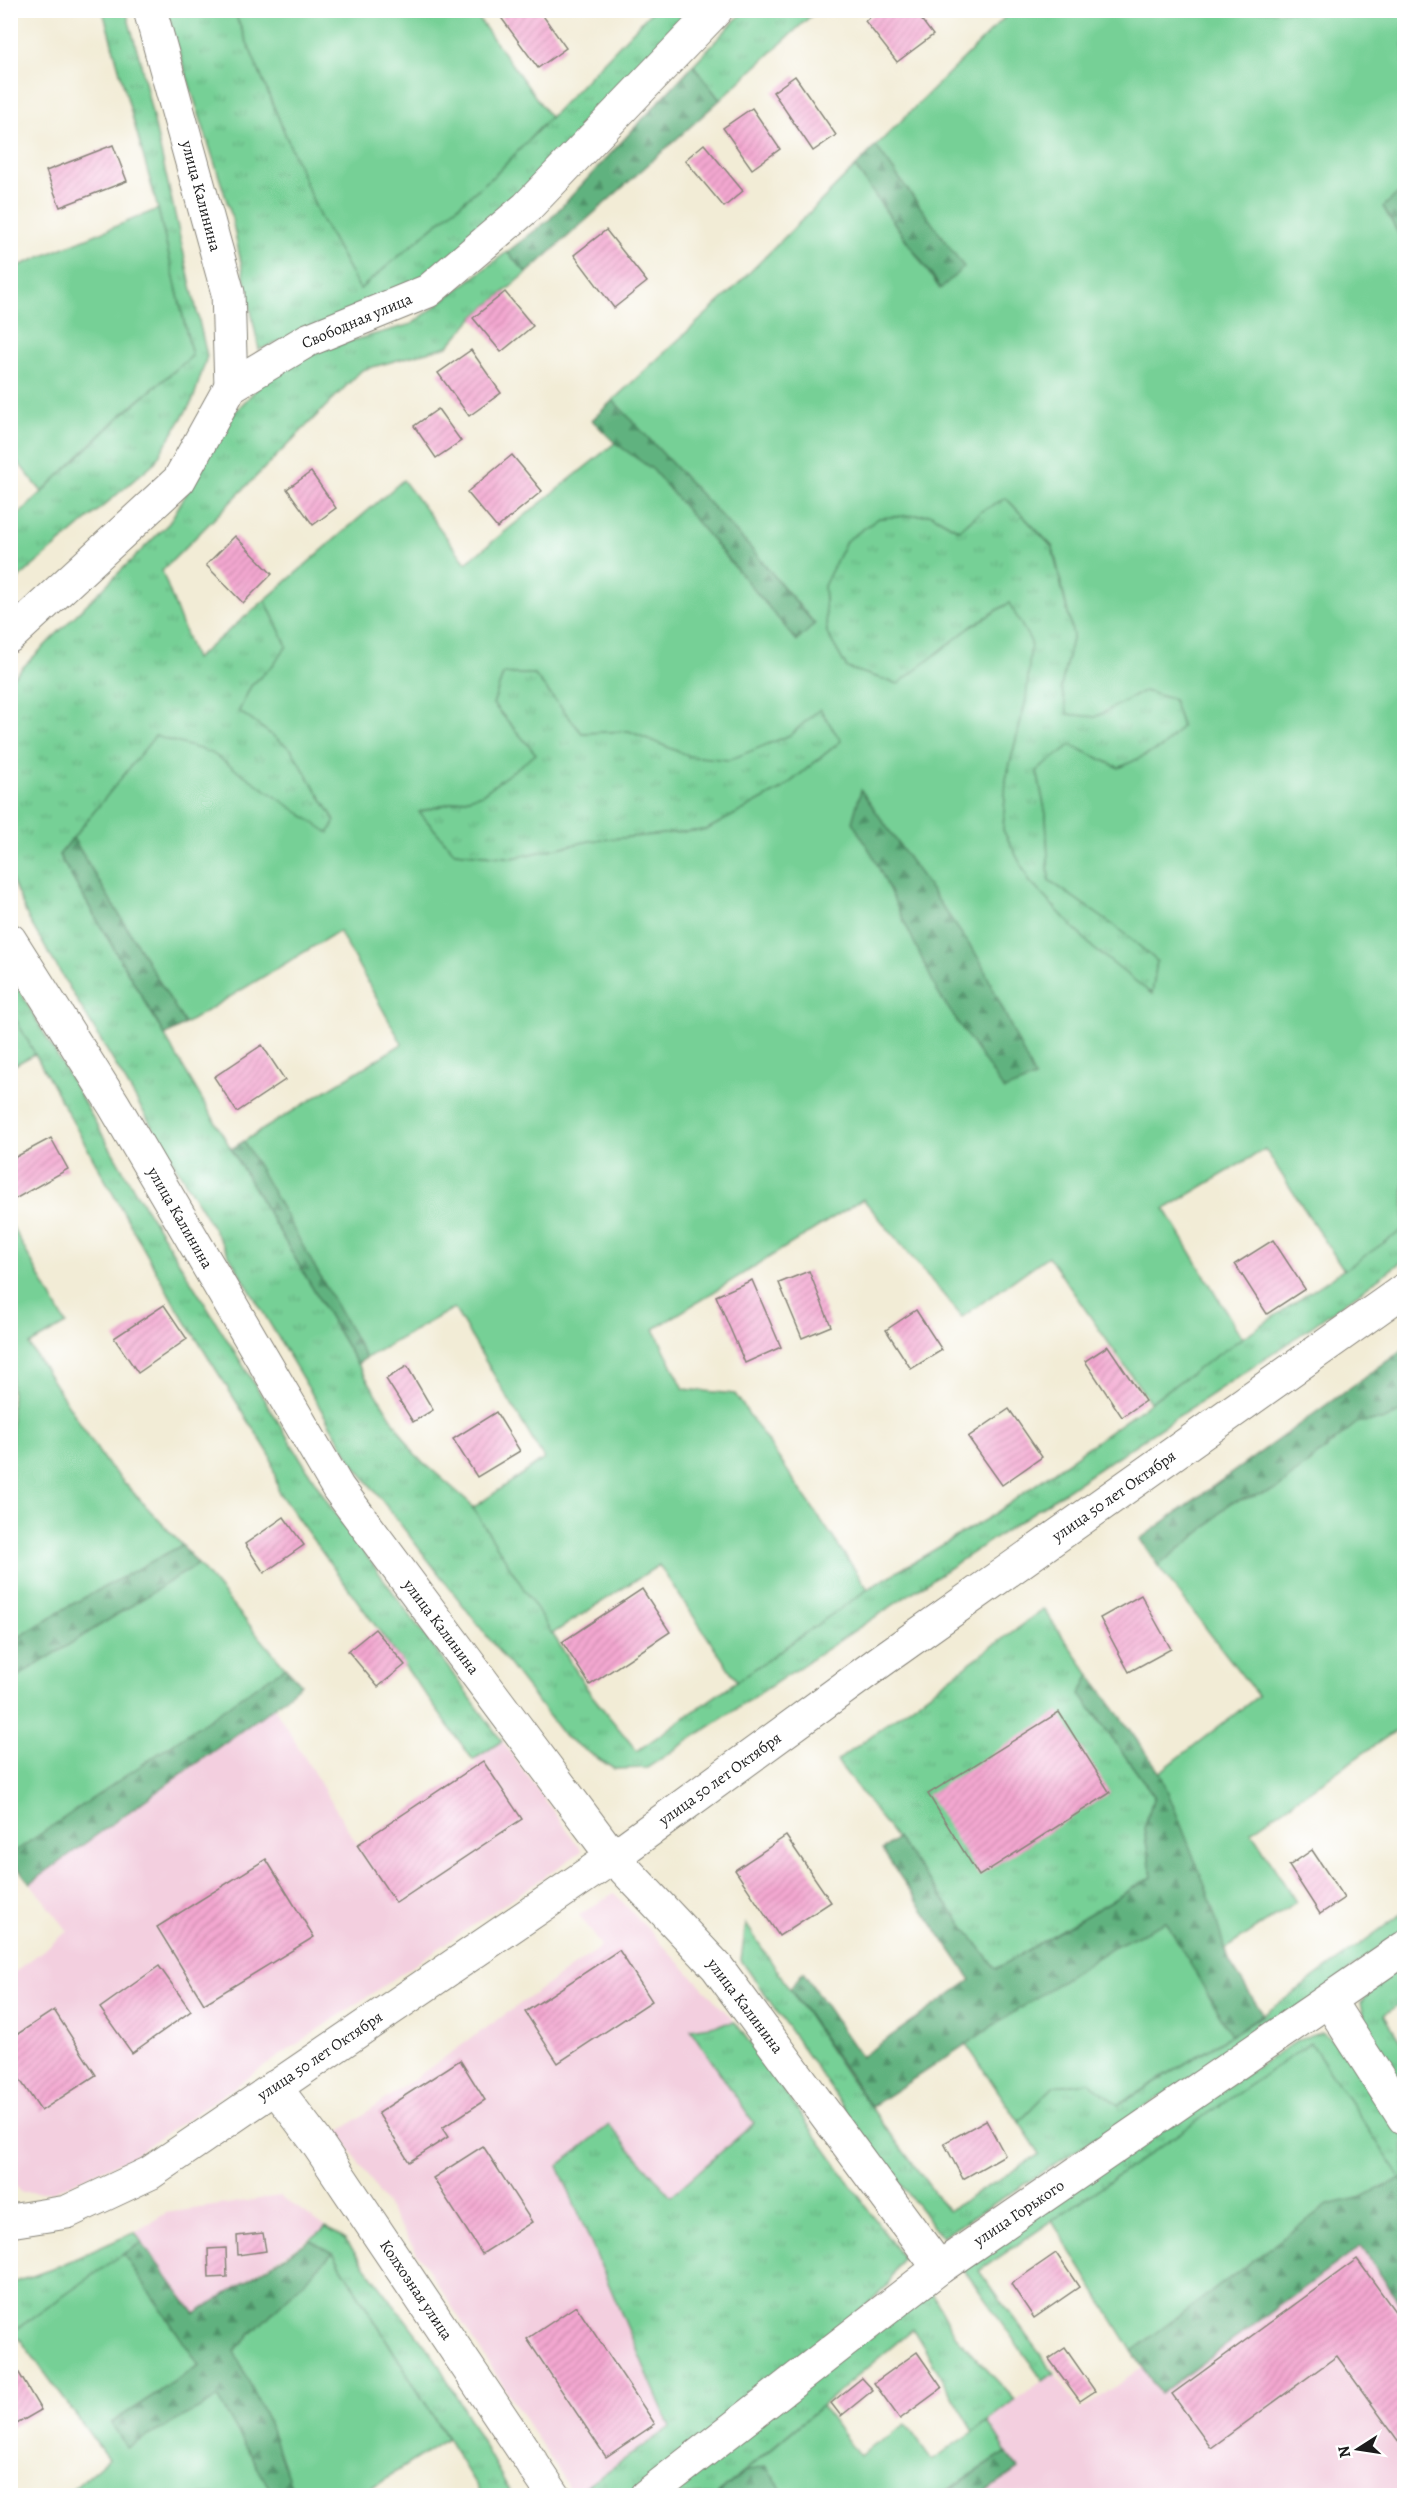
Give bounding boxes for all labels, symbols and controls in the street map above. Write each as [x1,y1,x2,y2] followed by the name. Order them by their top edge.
[175,137,227,255] street label: улица Калинина
[298,288,416,354] street label: Свободная улица
[141,1162,218,1273] street label: улица Калинина
[1047,1445,1181,1548] street label: улица 50 лет Октября
[397,1574,485,1680] street label: улица Калинина
[653,1727,786,1832] street label: улица 50 лет Октября
[701,1953,789,2059] street label: улица Калинина
[252,2006,387,2107] street label: улица 50 лет Октября
[968,2174,1069,2252] street label: улица Горького
[374,2235,458,2345] street label: Колхозная улица
[1328,2419,1388,2479] north arrow
[1332,2444,1356,2460] text: N

